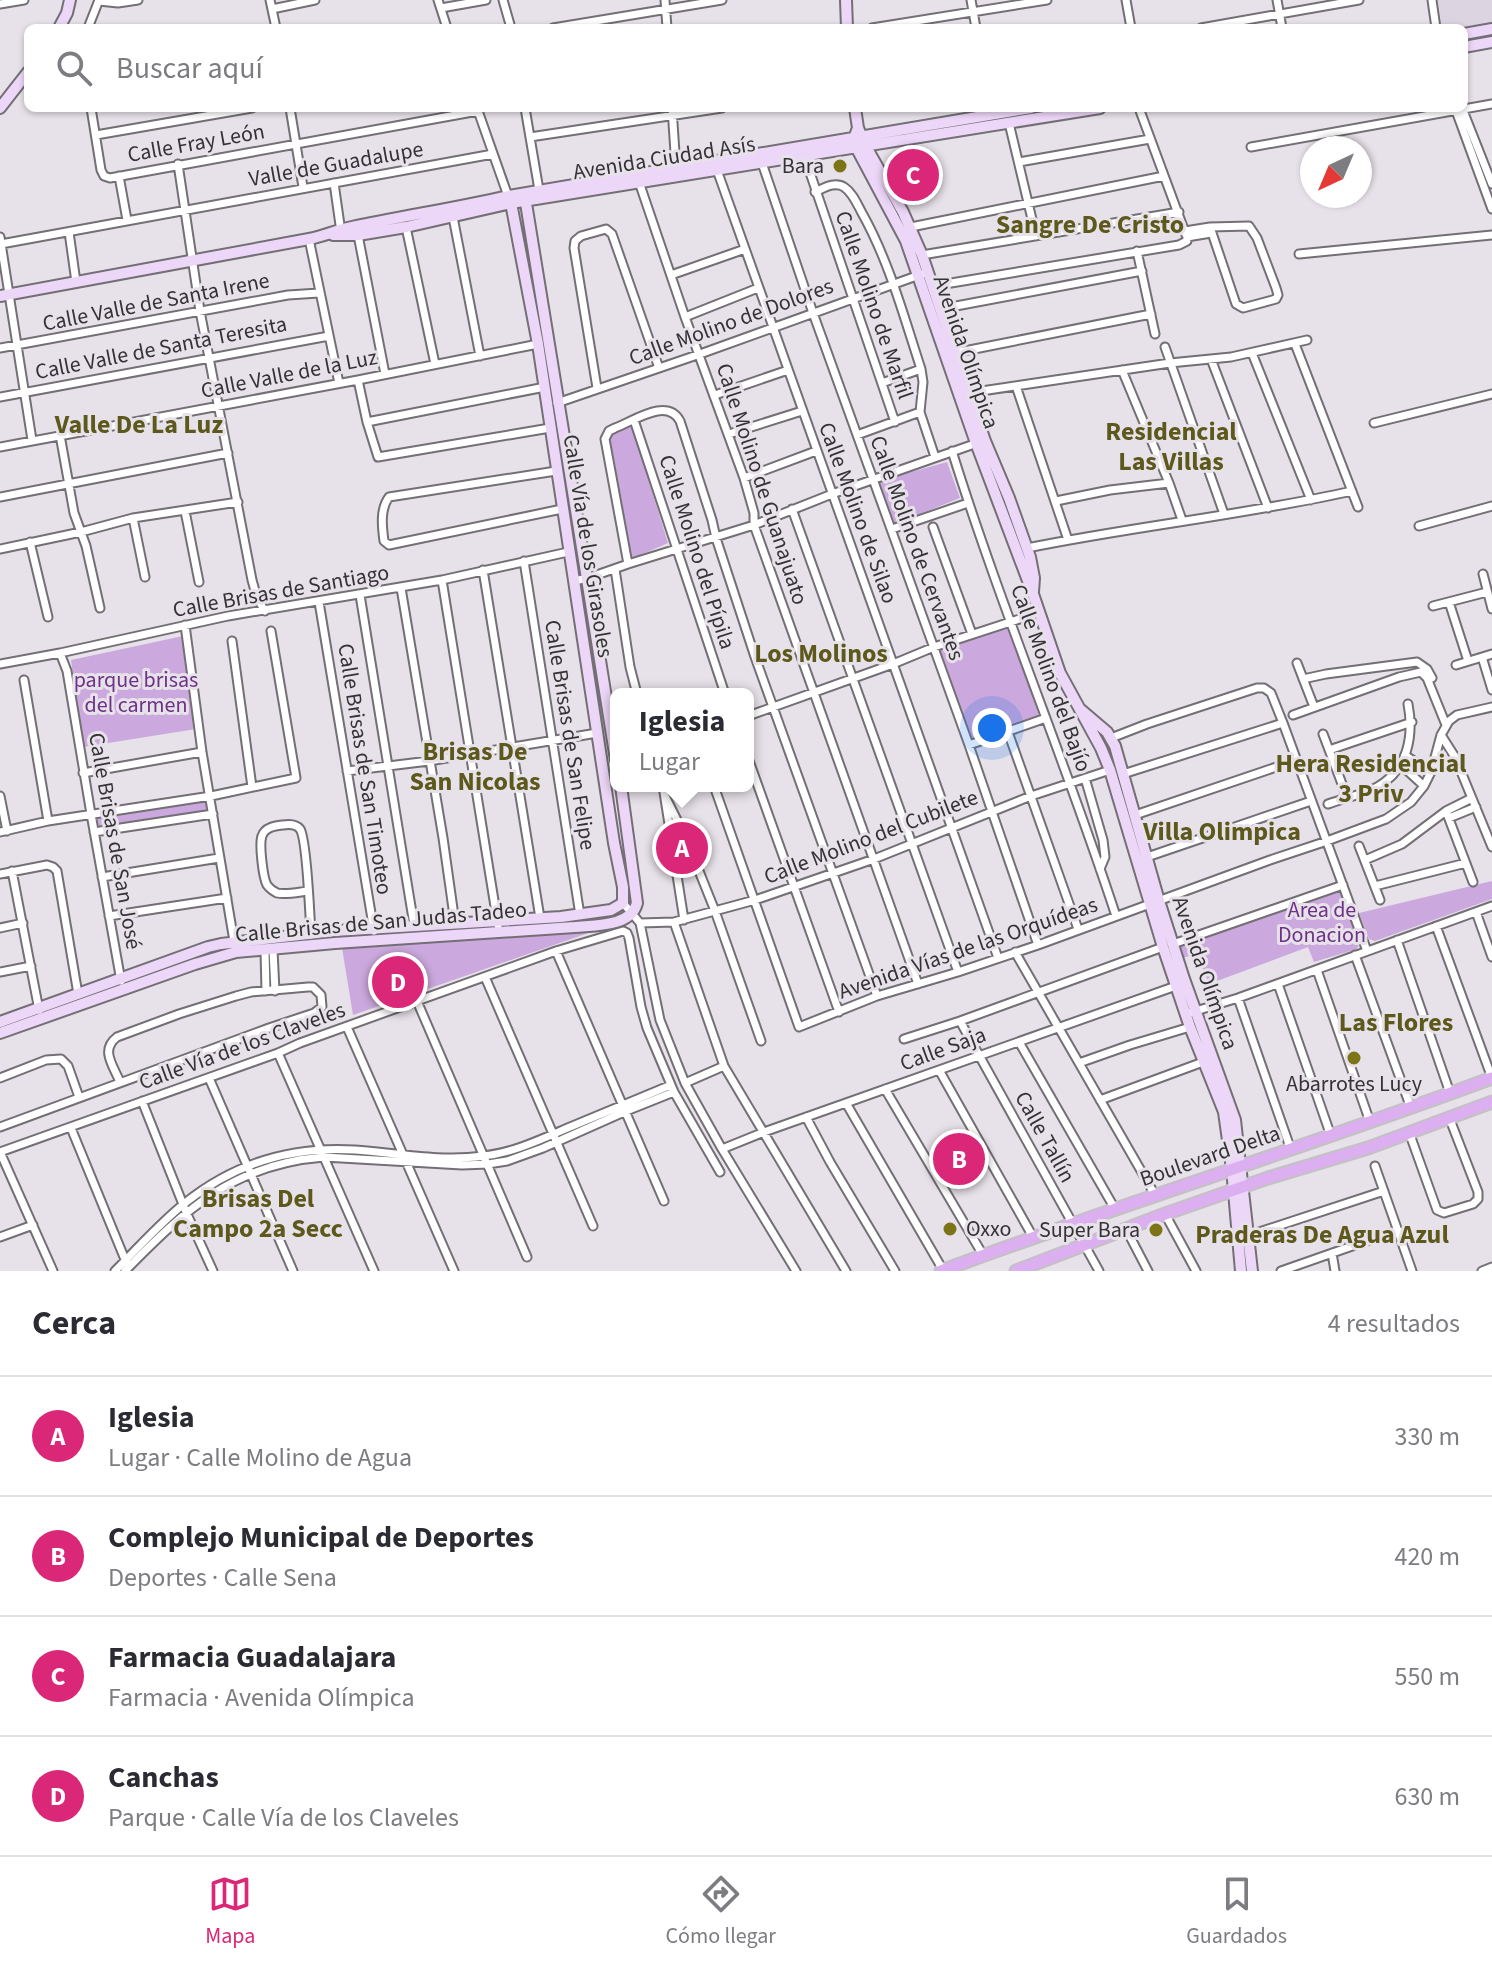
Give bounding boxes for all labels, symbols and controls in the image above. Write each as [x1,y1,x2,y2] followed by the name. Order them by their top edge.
[24,24,1468,112] search box
[52,46,96,90] icon: search
[116,47,263,90] text: Buscar aquí
[125,115,267,171] street label: Calle Fray León
[571,128,757,188] street label: Avenida Ciudad Asís
[246,133,426,195] street label: Valle de Guadalupe
[1300,136,1372,208] north arrow
[887,145,939,205] pin: C
[782,150,824,182] place label: Bara
[831,157,849,175] marker: Bara
[996,206,1184,243] district label: Sangre De Cristo
[827,207,921,403] street label: Calle Molino de Marfil
[40,264,272,340] street label: Calle Valle de Santa Irene
[624,270,838,374] street label: Calle Molino de Dolores
[925,271,1007,433] street label: Avenida Olímpica
[32,308,290,388] street label: Calle Valle de Santa Teresita
[198,341,380,407] street label: Calle Valle de la Luz
[708,359,816,609] street label: Calle Molino de Guanajuato
[54,406,223,443] district label: Valle De La Luz
[1105,413,1237,480] district label: Residencial Las Villas
[810,418,906,608] street label: Calle Molino de Silao
[861,431,973,665] street label: Calle Molino de Cervantes
[555,432,621,660] street label: Calle Vía de los Girasoles
[650,451,744,653] street label: Calle Molino del Pípila
[170,556,392,626] street label: Calle Brisas de Santiago
[1002,580,1100,776] street label: Calle Molino del Bajío
[536,618,604,852] street label: Calle Brisas de San Felipe
[754,635,888,672] district label: Los Molinos
[329,641,401,897] street label: Calle Brisas de San Timoteo
[74,664,198,721] park label: parque brisas del carmen
[610,688,754,792] popup
[639,700,725,743] text: Iglesia
[972,708,1012,748] your location
[80,730,150,952] street label: Calle Brisas de San José
[409,733,541,800] district label: Brisas De San Nicolas
[639,743,700,780] text: Lugar
[1275,745,1467,812] district label: Hera Residencial 3 Priv
[759,781,983,893] street label: Calle Molino del Cubilete
[1142,813,1301,850] district label: Villa Olimpica
[656,818,708,878] pin: A
[834,889,1102,1007] street label: Avenida Vías de las Orquídeas
[1164,892,1246,1054] street label: Avenida Olímpica
[234,893,528,951] street label: Calle Brisas de San Judas Tadeo
[1278,894,1366,951] park label: Area de Donacion
[372,952,424,1012] pin: D
[134,994,350,1098] street label: Calle Vía de los Claveles
[1339,1004,1453,1041] district label: Las Flores
[895,1019,991,1079] street label: Calle Saja
[1345,1049,1363,1067] marker: Abarrotes Lucy
[1286,1068,1423,1100] place label: Abarrotes Lucy
[1007,1085,1083,1189] street label: Calle Tallín
[1136,1117,1284,1195] street label: Boulevard Delta
[933,1129,985,1189] pin: B
[173,1180,343,1247] district label: Brisas Del Campo 2a Secc
[966,1213,1011,1245] place label: Oxxo
[1039,1214,1140,1246] place label: Super Bara
[1195,1216,1449,1253] district label: Praderas De Agua Azul
[941,1220,959,1238] marker: Oxxo
[1147,1221,1165,1239] marker: Super Bara
[32,1299,116,1348] text: Cerca
[1328,1305,1460,1342] text: 4 resultados
[108,1396,195,1439] text: Iglesia
[51,1418,65,1455] text: A
[1394,1418,1460,1455] text: 330 m
[108,1439,412,1476] text: Lugar · Calle Molino de Agua
[108,1516,534,1559] text: Complejo Municipal de Deportes
[50,1538,66,1575] text: B
[1394,1538,1460,1575] text: 420 m
[108,1559,337,1596] text: Deportes · Calle Sena
[108,1636,396,1679] text: Farmacia Guadalajara
[50,1658,66,1695] text: C
[1394,1658,1460,1695] text: 550 m
[108,1679,415,1716] text: Farmacia · Avenida Olímpica
[108,1756,219,1799] text: Canchas
[50,1778,66,1815] text: D
[1394,1778,1460,1815] text: 630 m
[108,1799,459,1836] text: Parque · Calle Vía de los Claveles
[205,1872,255,1952] tab: Mapa
[666,1872,776,1952] tab: Cómo llegar
[1186,1872,1287,1952] tab: Guardados

